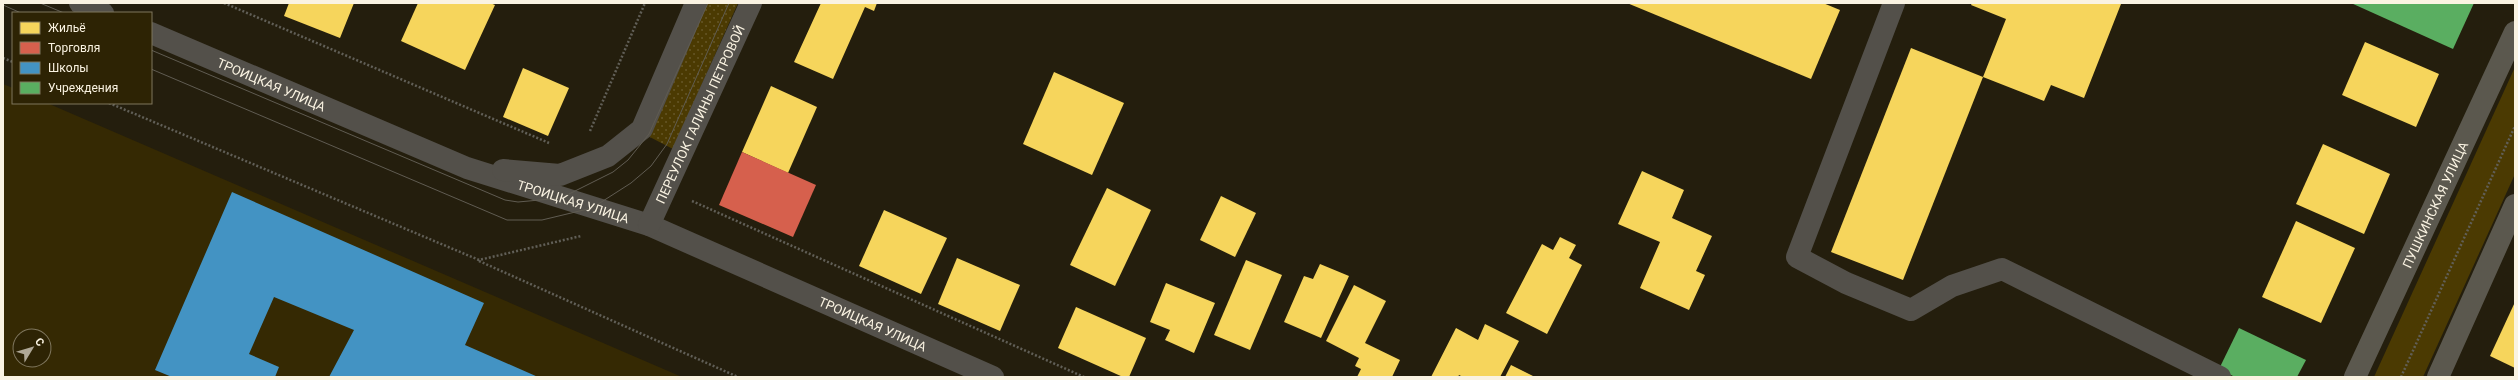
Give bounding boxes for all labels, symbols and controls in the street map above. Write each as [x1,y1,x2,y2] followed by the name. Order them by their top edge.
[12,12,152,104] legend
[48,21,86,35] text: Жильё
[653,23,748,206] street label: ПЕРЕУЛОК ГАЛИНЫ ПЕТРОВОЙ
[48,41,100,55] text: Торговля
[215,55,328,115] street label: ТРОИЦКАЯ УЛИЦА
[48,61,89,75] text: Школы
[48,81,118,95] text: Учреждения
[2400,139,2471,271] street label: ПУШКИНСКАЯ УЛИЦА
[515,177,631,226] street label: ТРОИЦКАЯ УЛИЦА
[816,294,929,355] street label: ТРОИЦКАЯ УЛИЦА
[12,328,52,368] north arrow
[32,335,47,349] text: С

